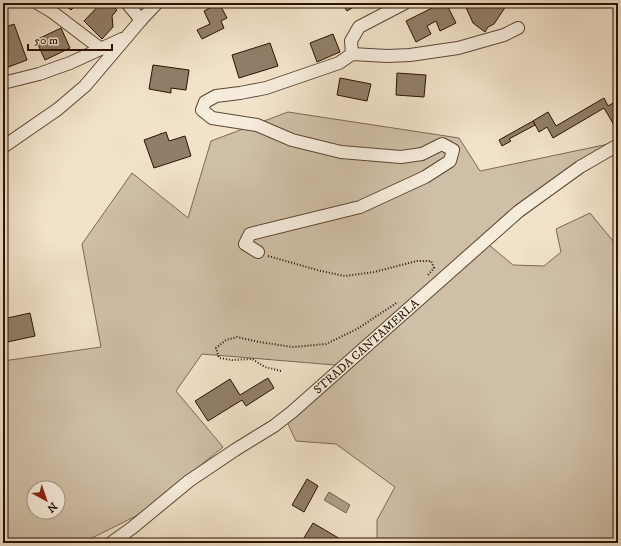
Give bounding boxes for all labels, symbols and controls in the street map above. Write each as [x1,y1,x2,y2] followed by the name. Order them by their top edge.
[28,26,112,52] scale bar
[34,33,58,48] text: 50 m
[311,296,423,397] street label: STRADA CANTAMERLA
[26,480,66,520] north arrow
[44,499,60,515] text: N

